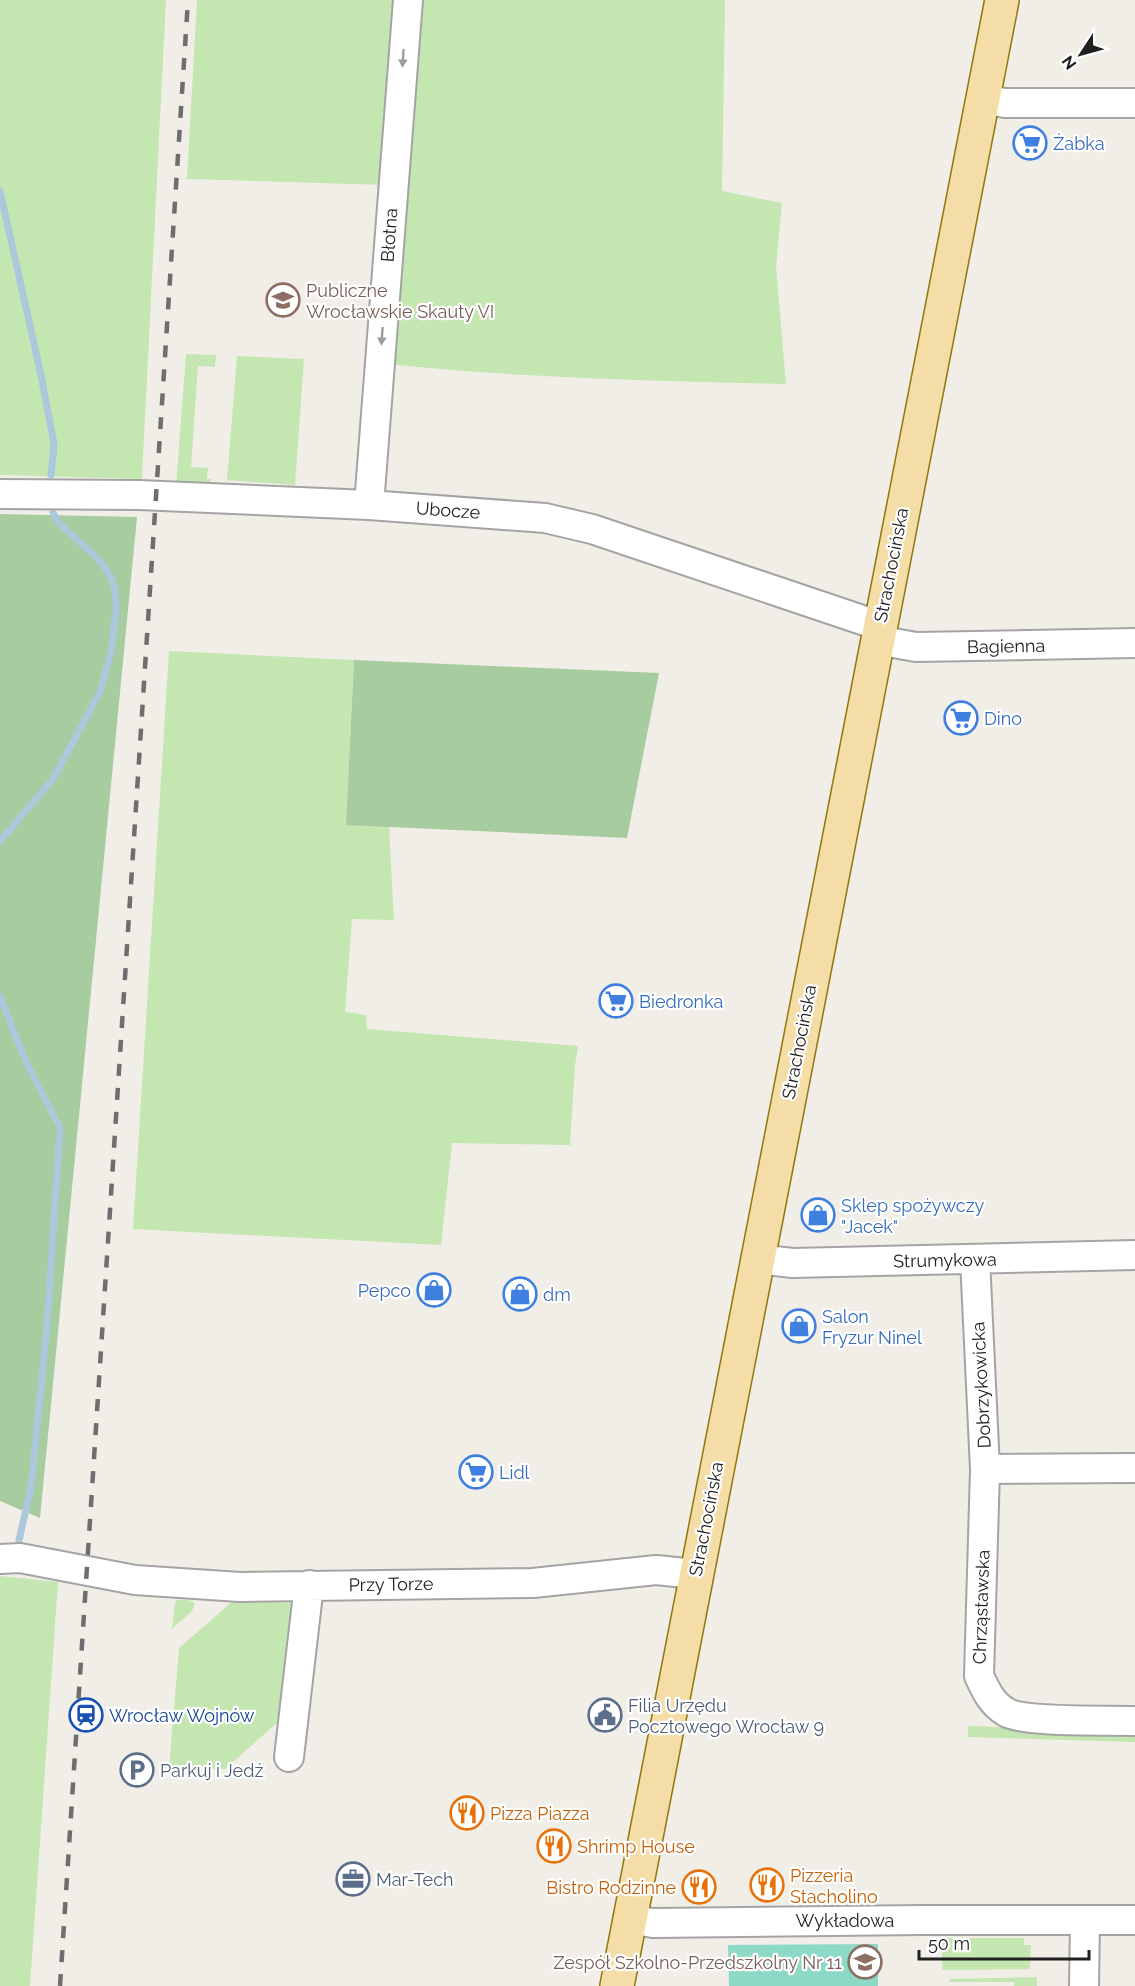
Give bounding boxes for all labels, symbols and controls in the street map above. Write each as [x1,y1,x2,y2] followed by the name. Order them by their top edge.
[1051,24,1111,84] north arrow
[398,49,408,68] one-way arrow
[1058,52,1081,73] text: N
[1012,125,1048,161] supermarket icon: Żabka
[1053,133,1105,154] place label: Żabka
[377,207,401,263] street label: Błotna
[306,280,494,322] place label: Publiczne Wrocławskie Skauty VI
[265,282,301,318] school or university icon: Publiczne Wrocławskie Skauty VI
[377,327,386,346] one-way arrow
[415,497,481,523] street label: Ubocze
[870,506,912,624] street label: Strachocińska
[967,635,1045,657] street label: Bagienna
[943,700,979,736] supermarket icon: Dino
[984,708,1022,729] place label: Dino
[598,983,634,1019] supermarket icon: Biedronka
[778,983,820,1101] street label: Strachocińska
[639,991,723,1012] place label: Biedronka
[841,1195,985,1237] place label: Sklep spożywczy "Jacek"
[800,1197,836,1233] shop icon: Sklep spożywczy "Jacek"
[893,1249,997,1271] street label: Strumykowa
[416,1272,452,1308] shop icon: Pepco
[502,1276,538,1312] shop icon: dm
[358,1280,411,1301] place label: Pepco
[543,1284,571,1305] place label: dm
[822,1306,922,1348] place label: Salon Fryzur Ninel
[781,1308,817,1344] shop icon: Salon Fryzur Ninel
[967,1321,995,1449] street label: Dobrzykowicka
[458,1454,494,1490] supermarket icon: Lidl
[685,1460,727,1578] street label: Strachocińska
[499,1462,530,1483] place label: Lidl
[969,1549,993,1665] street label: Chrząstawska
[348,1573,434,1595] street label: Przy Torze
[628,1695,824,1737] place label: Filia Urzędu Pocztowego Wrocław 9
[68,1697,104,1733] station icon: Wrocław Wojnów
[587,1697,623,1733] public building icon: Filia Urzędu Pocztowego Wrocław 9
[109,1705,255,1726] place label: Wrocław Wojnów
[119,1752,155,1788] parking icon: Parkuj i Jedź
[160,1760,263,1781] place label: Parkuj i Jedź
[449,1795,485,1831] restaurant icon: Pizza Piazza
[490,1803,590,1824] place label: Pizza Piazza
[536,1828,572,1864] restaurant icon: Shrimp House
[577,1836,695,1857] place label: Shrimp House
[335,1861,371,1897] office icon: Mar-Tech
[790,1865,878,1907] place label: Pizzeria Stacholino
[749,1867,785,1903] restaurant icon: Pizzeria Stacholino
[376,1869,454,1890] place label: Mar-Tech
[681,1869,717,1905] restaurant icon: Bistro Rodzinne
[546,1877,676,1898] place label: Bistro Rodzinne
[796,1910,894,1931] street label: Wykładowa
[919,1923,1088,1961] scale bar
[928,1933,970,1954] text: 50 m
[847,1944,883,1980] school or university icon: Zespół Szkolno-Przedszkolny Nr 11
[553,1952,842,1973] place label: Zespół Szkolno-Przedszkolny Nr 11

